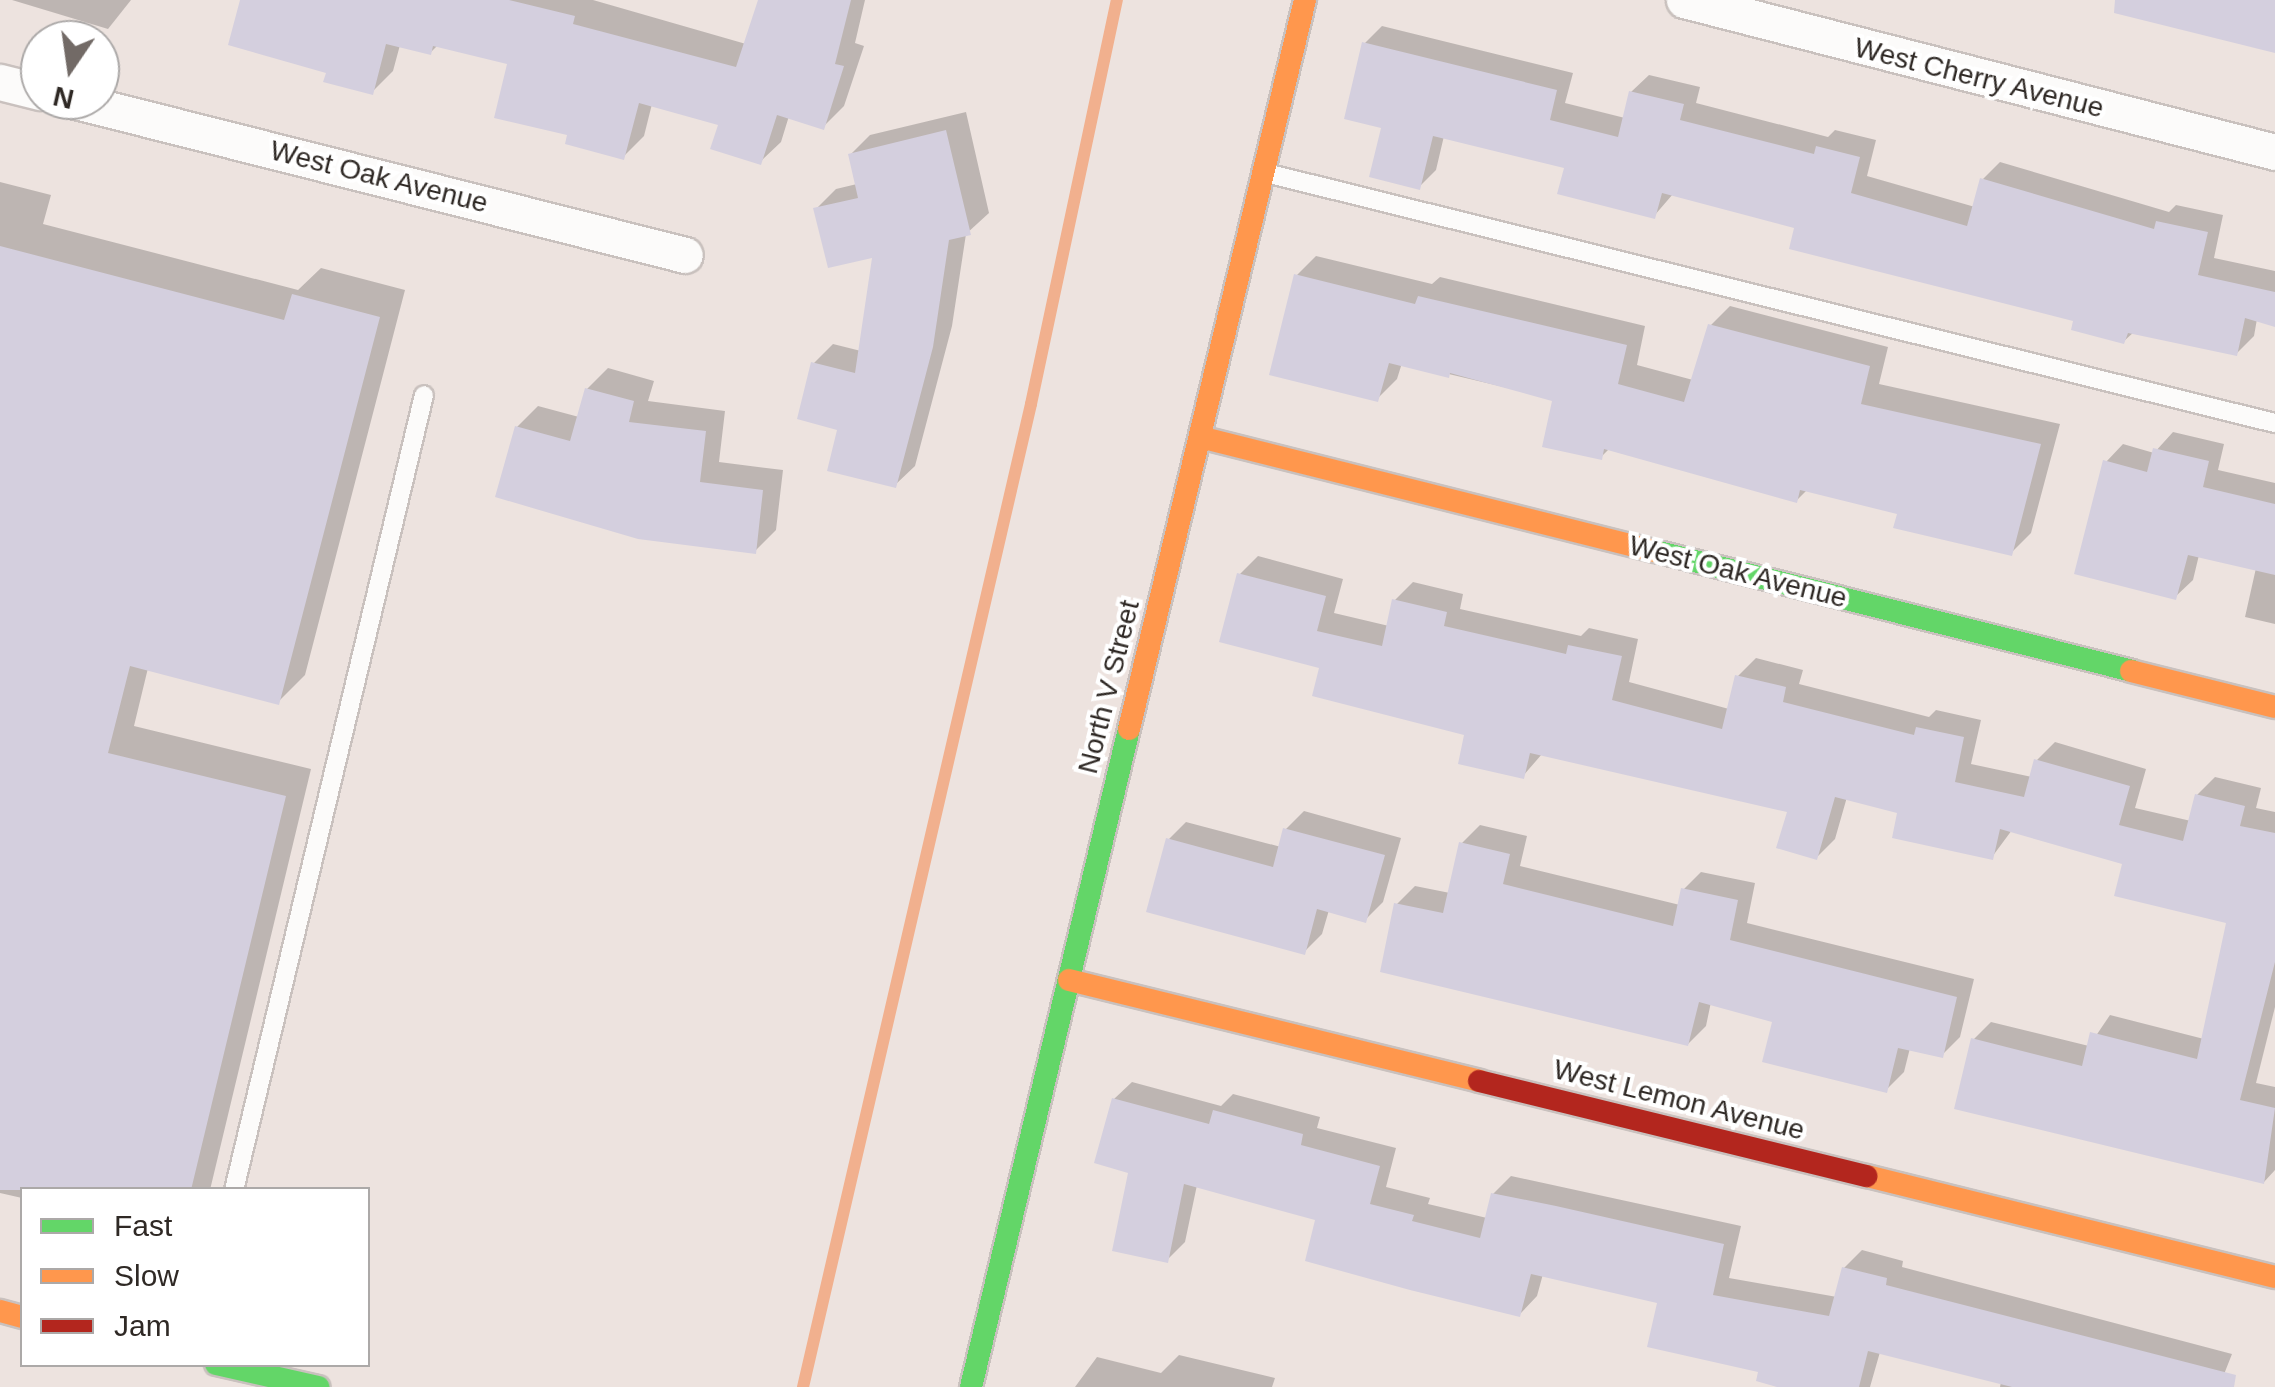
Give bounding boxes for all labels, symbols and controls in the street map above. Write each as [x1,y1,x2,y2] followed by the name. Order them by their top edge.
[20,20,120,120] north arrow
[1850,31,2108,125] street label: West Cherry Avenue
[50,80,77,115] text: N
[266,134,492,220] street label: West Oak Avenue
[1625,529,1851,615] street label: West Oak Avenue
[1071,597,1147,777] street label: North V Street
[1549,1052,1809,1148] street label: West Lemon Avenue
[20,1187,370,1367] legend
[114,1209,172,1242] text: Fast
[114,1259,179,1292] text: Slow
[114,1309,171,1342] text: Jam

